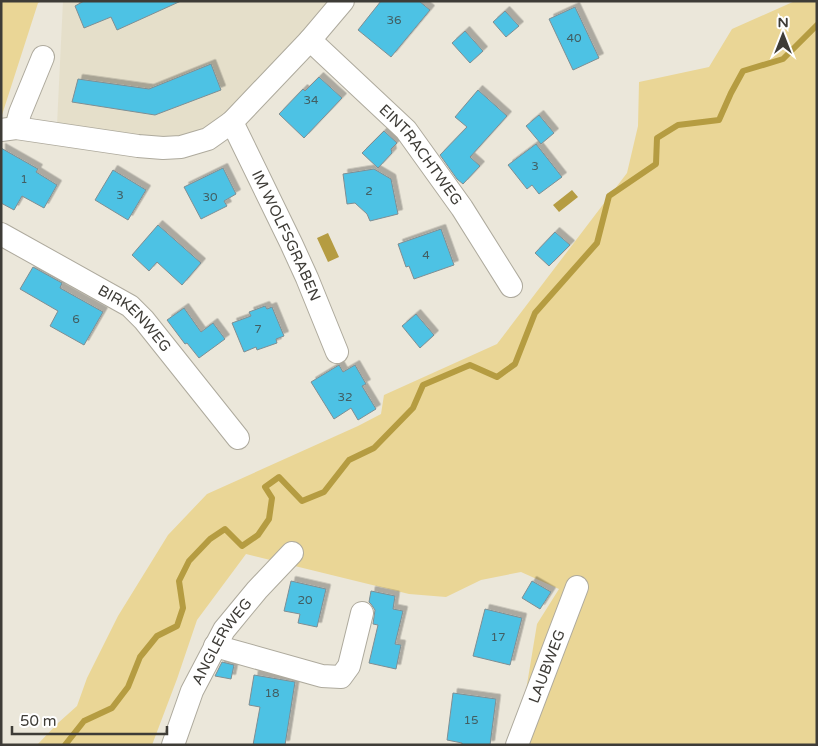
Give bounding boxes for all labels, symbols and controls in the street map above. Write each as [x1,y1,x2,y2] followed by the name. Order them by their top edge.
[758,10,808,60] north arrow
[386,13,402,27] house number: 36
[777,14,789,31] text: N
[566,31,582,45] house number: 40
[303,93,319,107] house number: 34
[375,101,466,209] street label: EINTRACHTWEG
[531,159,539,173] house number: 3
[248,167,324,304] street label: IM WOLFSGRABEN
[20,172,28,186] house number: 1
[365,184,373,198] house number: 2
[116,188,124,202] house number: 3
[202,190,218,204] house number: 30
[422,248,430,262] house number: 4
[95,281,175,355] street label: BIRKENWEG
[72,312,80,326] house number: 6
[254,322,262,336] house number: 7
[337,390,353,404] house number: 32
[297,593,313,607] house number: 20
[188,594,256,688] street label: ANGLERWEG
[525,627,569,706] street label: LAUBWEG
[490,630,506,644] house number: 17
[264,686,280,700] house number: 18
[12,704,168,736] scale bar
[20,712,57,730] text: 50 m
[463,713,479,727] house number: 15

